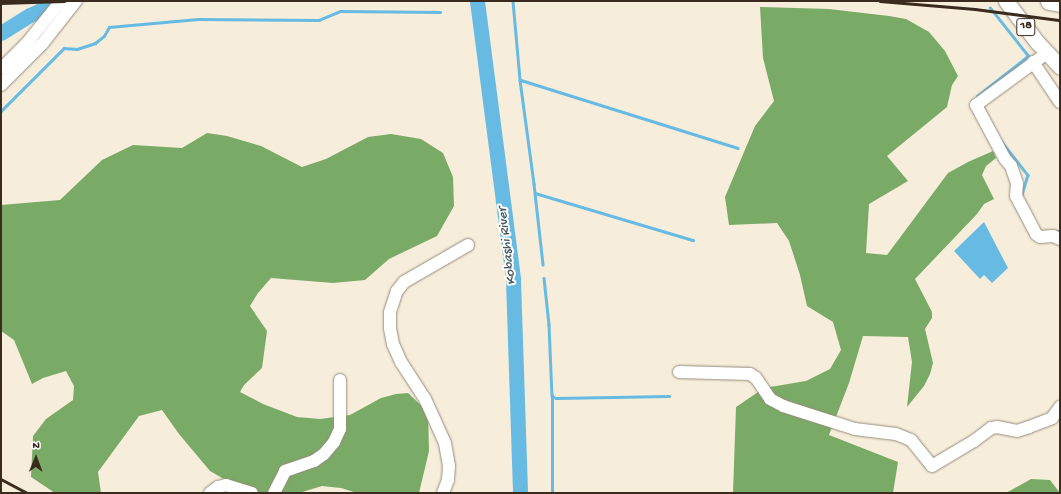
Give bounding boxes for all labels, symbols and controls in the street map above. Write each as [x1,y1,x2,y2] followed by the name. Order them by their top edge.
[1016,17,1036,37] road number: 18
[495,206,521,286] water label: Kobashi River
[16,438,56,478] north arrow
[33,440,40,452] text: N

